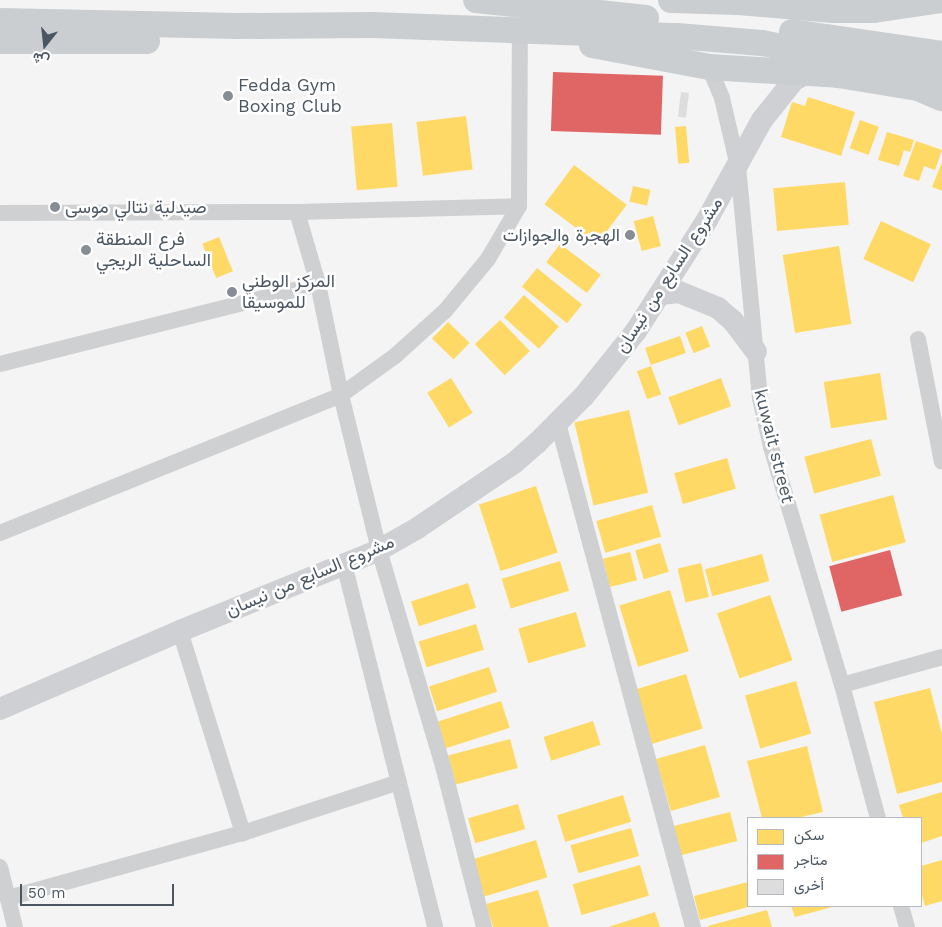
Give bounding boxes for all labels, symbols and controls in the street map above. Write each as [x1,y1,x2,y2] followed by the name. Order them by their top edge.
[20,20,70,70] north arrow
[31,49,51,69] text: ش
[238,75,342,118] place label: Fedda Gym Boxing Club
[222,90,234,102] marker: Fedda Gym Boxing Club
[611,193,727,357] street label: مشروع السابع من نيسان
[65,196,207,218] place label: صيدلية نتالي موسى
[49,201,61,213] marker: صيدلية نتالي موسى
[503,224,620,246] place label: الهجرة والجوازات
[96,229,211,272] place label: فرع المنطقة الساحلية الريجي
[624,229,636,241] marker: الهجرة والجوازات
[80,244,92,256] marker: فرع المنطقة الساحلية الريجي
[242,271,335,314] place label: المركز الوطني للموسيقا
[226,286,238,298] marker: المركز الوطني للموسيقا
[749,387,799,505] street label: kuwait street
[223,531,397,621] street label: مشروع السابع من نيسان
[747,817,922,907] legend
[794,826,824,844] text: سكن
[794,851,828,869] text: متاجر
[22,874,176,906] scale bar
[794,876,824,894] text: أخرى
[28,884,65,902] text: 50 m

